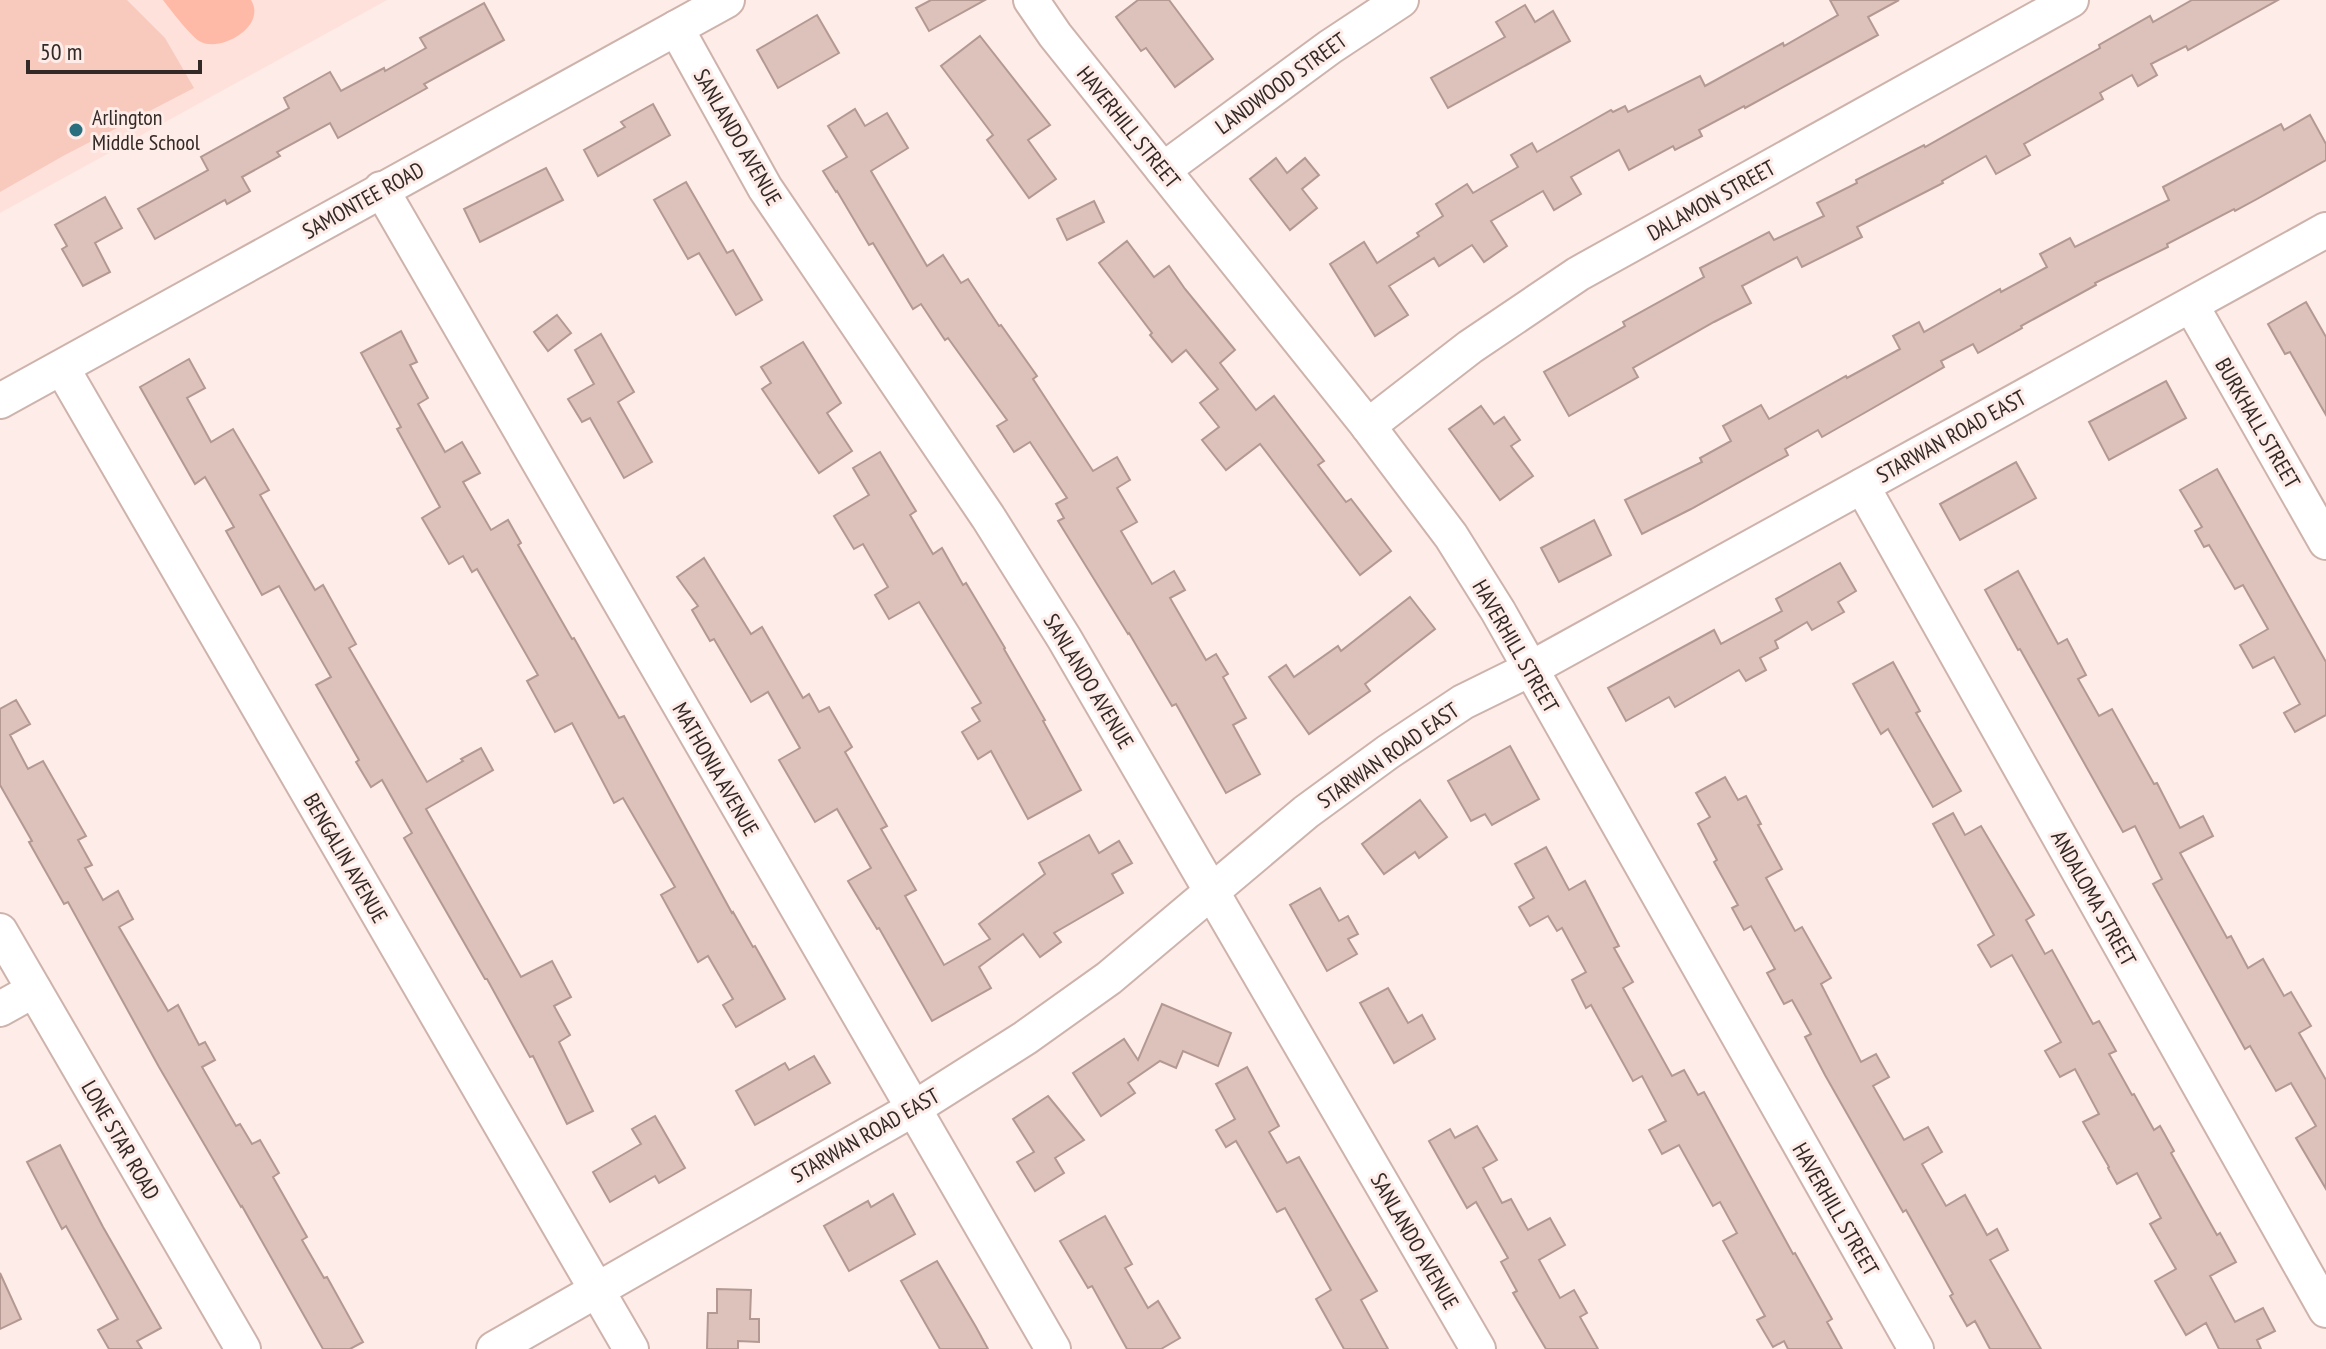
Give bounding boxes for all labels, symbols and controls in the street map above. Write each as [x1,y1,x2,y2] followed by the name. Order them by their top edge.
[28,24,200,74] scale bar
[1210,26,1352,140] street label: LANDWOOD STREET
[40,36,82,67] text: 50 m
[1071,60,1187,194] street label: HAVERHILL STREET
[688,64,788,210] street label: SANLANDO AVENUE
[92,103,201,156] place label: Arlington Middle School
[67,121,85,139] marker: Arlington Middle School
[1642,153,1780,247] street label: DALAMON STREET
[297,155,429,245] street label: SAMONTEE ROAD
[2209,353,2307,493] street label: BURKHALL STREET
[1871,383,2031,489] street label: STARWAN ROAD EAST
[1467,574,1565,718] street label: HAVERHILL STREET
[1038,608,1140,754] street label: SANLANDO AVENUE
[1312,696,1464,814] street label: STARWAN ROAD EAST
[666,697,766,841] street label: MATHONIA AVENUE
[298,788,394,928] street label: BENGALIN AVENUE
[2045,825,2143,971] street label: ANDALOMA STREET
[76,1075,166,1205] street label: LONE STAR ROAD
[786,1081,944,1189] street label: STARWAN ROAD EAST
[1787,1137,1885,1281] street label: HAVERHILL STREET
[1365,1168,1465,1314] street label: SANLANDO AVENUE

